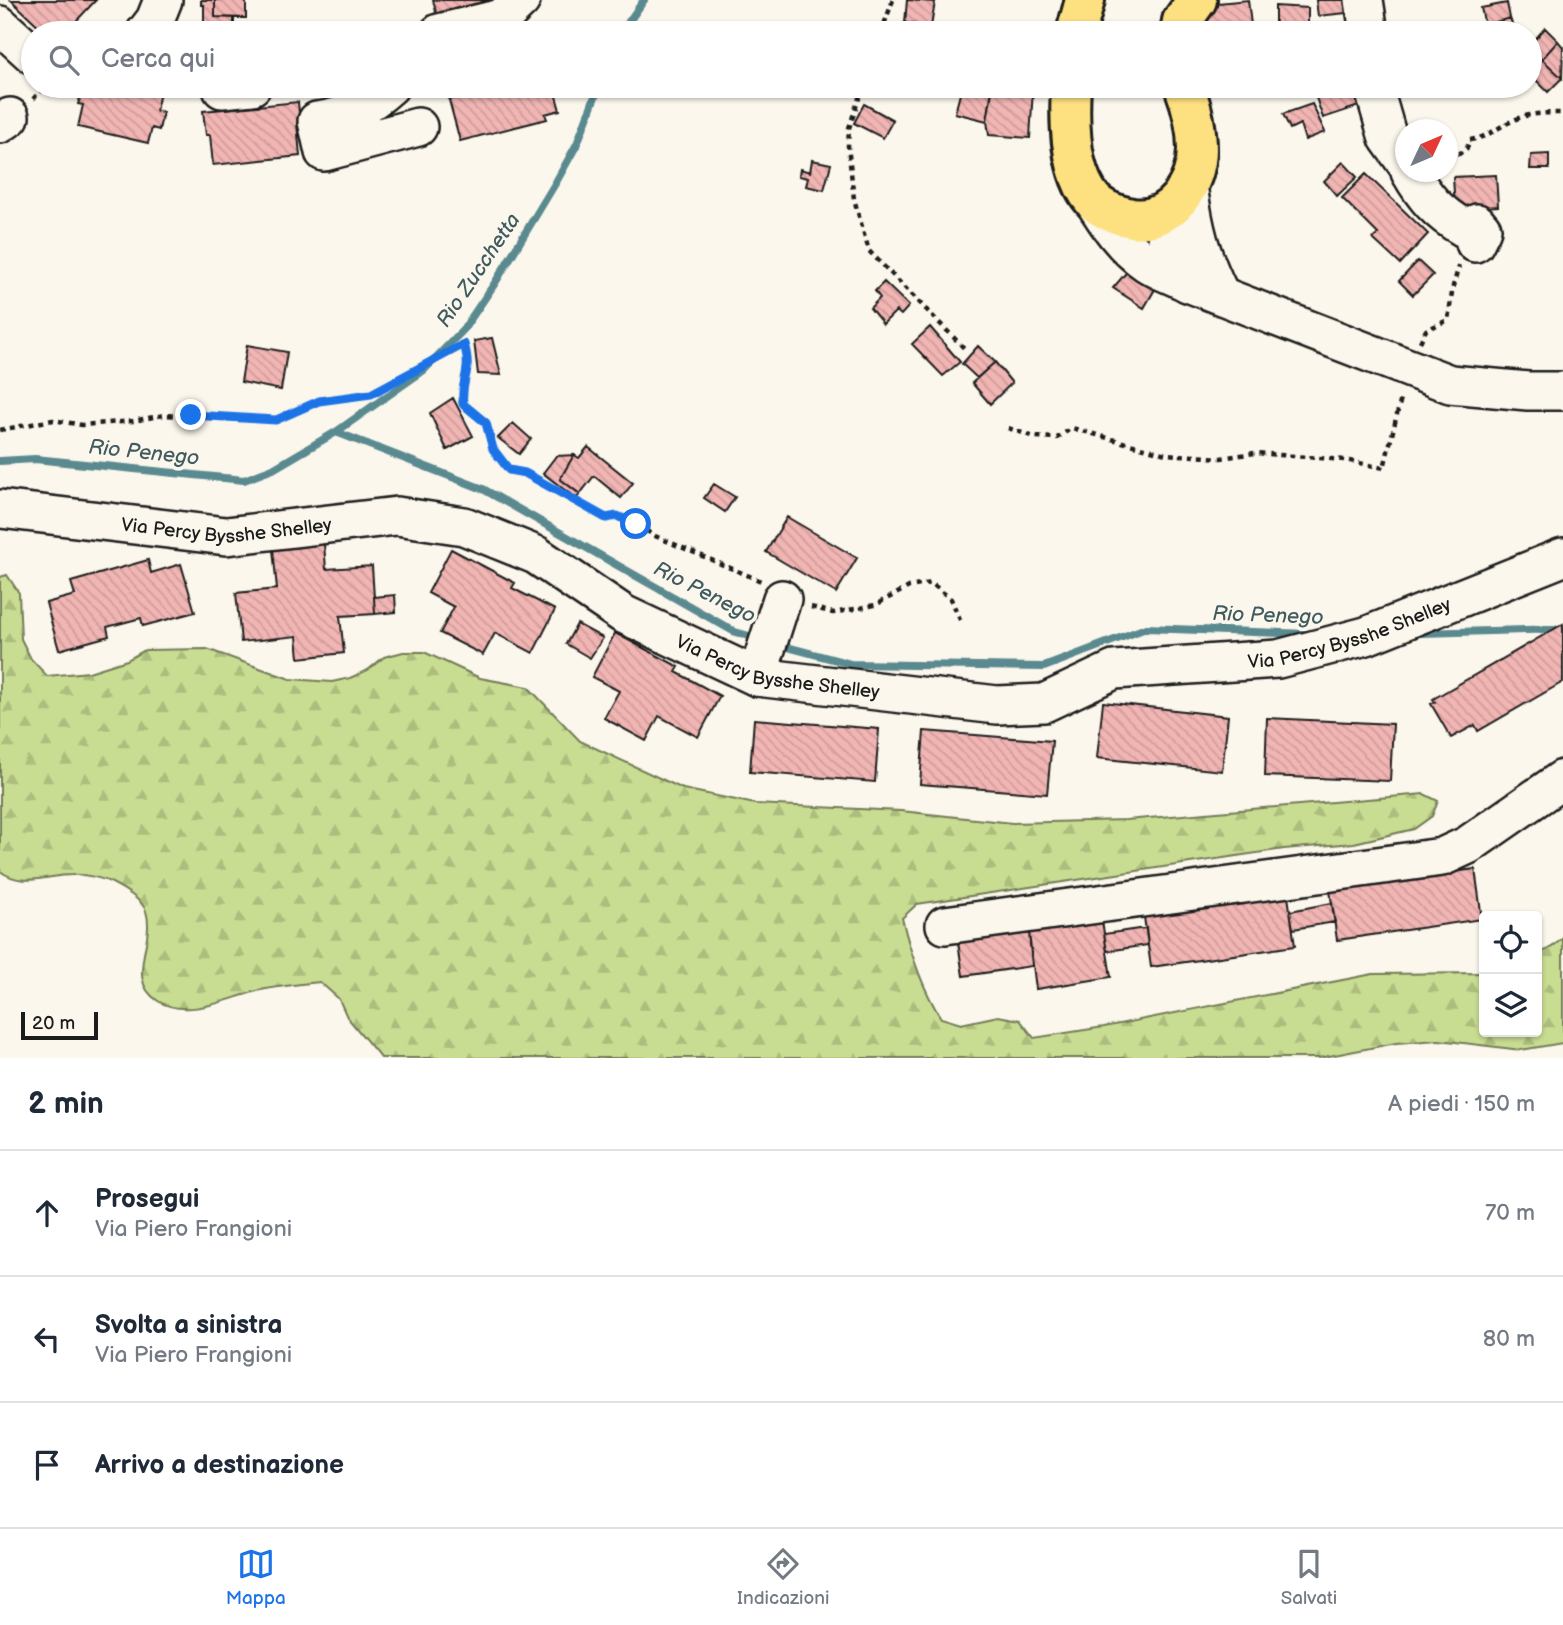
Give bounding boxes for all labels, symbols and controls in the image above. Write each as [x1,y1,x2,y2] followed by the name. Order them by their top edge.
[21,21,1542,98] search box
[45,41,83,79] icon: search
[101,44,215,75] text: Cerca qui
[1395,119,1458,182] north arrow
[431,209,526,332] water label: Rio Zucchetta
[175,399,206,430] route end
[87,434,200,471] water label: Rio Penego
[620,508,651,539] route start
[120,514,333,549] street label: Via Percy Bysshe Shelley
[650,556,760,629] water label: Rio Penego
[1247,593,1455,674] street label: Via Percy Bysshe Shelley
[1212,601,1324,630] water label: Rio Penego
[672,630,881,704] street label: Via Percy Bysshe Shelley
[1479,911,1542,1037] map controls
[1479,911,1542,974] button: locate
[1479,974,1542,1037] button: layers
[21,1009,98,1041] scale bar
[32,1012,75,1035] text: 20 m
[28,1086,104,1122] text: 2 min
[1388,1090,1535,1118] text: A piedi · 150 m
[95,1184,199,1215] text: Prosegui
[28,1194,66,1232] icon: ahead
[1485,1199,1535,1227] text: 70 m
[95,1215,292,1243] text: Via Piero Frangioni
[95,1310,282,1341] text: Svolta a sinistra
[28,1320,66,1358] icon: left
[1483,1325,1535,1353] text: 80 m
[95,1341,292,1369] text: Via Piero Frangioni
[28,1446,66,1484] icon: arrive
[95,1450,344,1481] text: Arrivo a destinazione
[226,1545,286,1610] tab: Mappa
[737,1545,829,1610] tab: Indicazioni
[1281,1545,1337,1610] tab: Salvati

